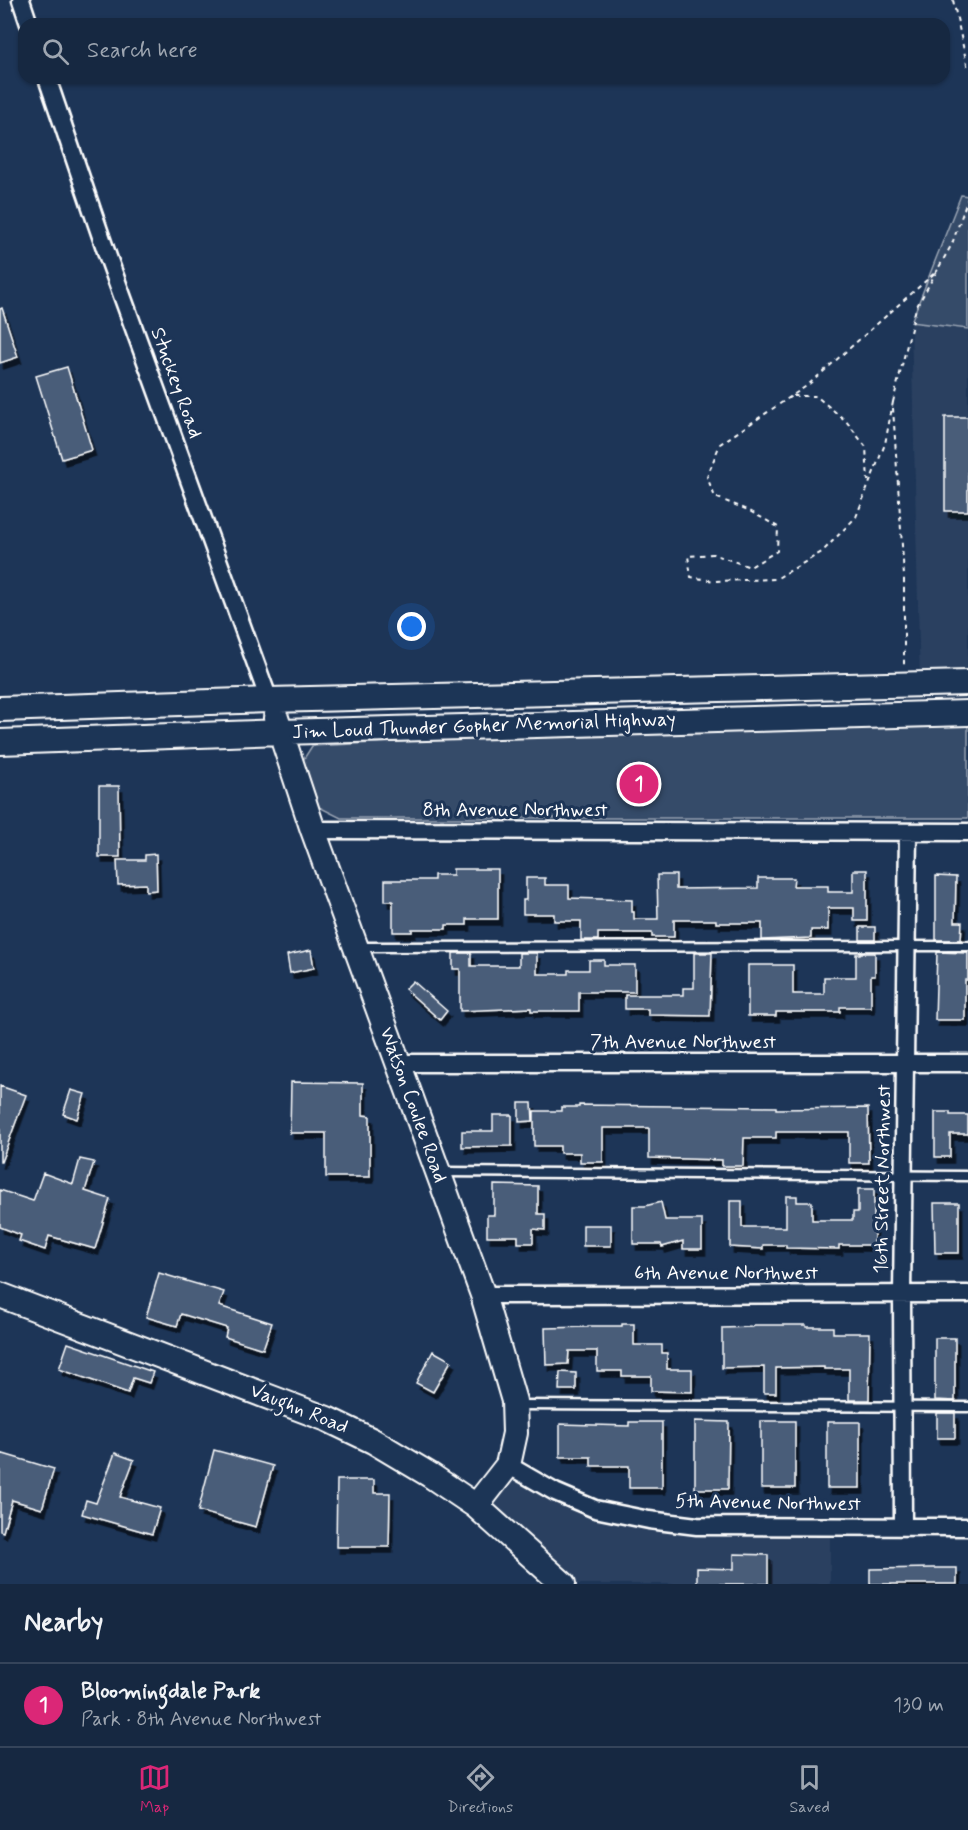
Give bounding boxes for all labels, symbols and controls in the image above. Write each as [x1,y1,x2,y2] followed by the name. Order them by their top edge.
[18,18,950,84] search box
[39,35,72,68] icon: search
[87,37,198,65] text: Search here
[143,324,209,442] street label: Stuckey Road
[397,612,426,641] your location
[292,706,676,746] street label: Jim Loud Thunder Gopher Memorial Highway
[620,762,658,806] pin: 1
[422,797,608,824] street label: 8th Avenue Northwest
[372,1024,454,1186] street label: Watson Coulee Road
[590,1029,776,1056] street label: 7th Avenue Northwest
[868,1084,898,1274] street label: 16th Street Northwest
[634,1260,818,1287] street label: 6th Avenue Northwest
[245,1377,352,1443] street label: Vaughn Road
[675,1488,861,1518] street label: 5th Avenue Northwest
[24,1606,103,1640] text: Nearby
[81,1678,260,1706] text: Bloomingdale Park
[39,1692,48,1719] text: 1
[893,1692,944,1719] text: 130 m
[81,1706,321,1733] text: Park · 8th Avenue Northwest
[138,1761,171,1818] tab: Map
[447,1761,513,1818] tab: Directions
[789,1761,830,1818] tab: Saved

